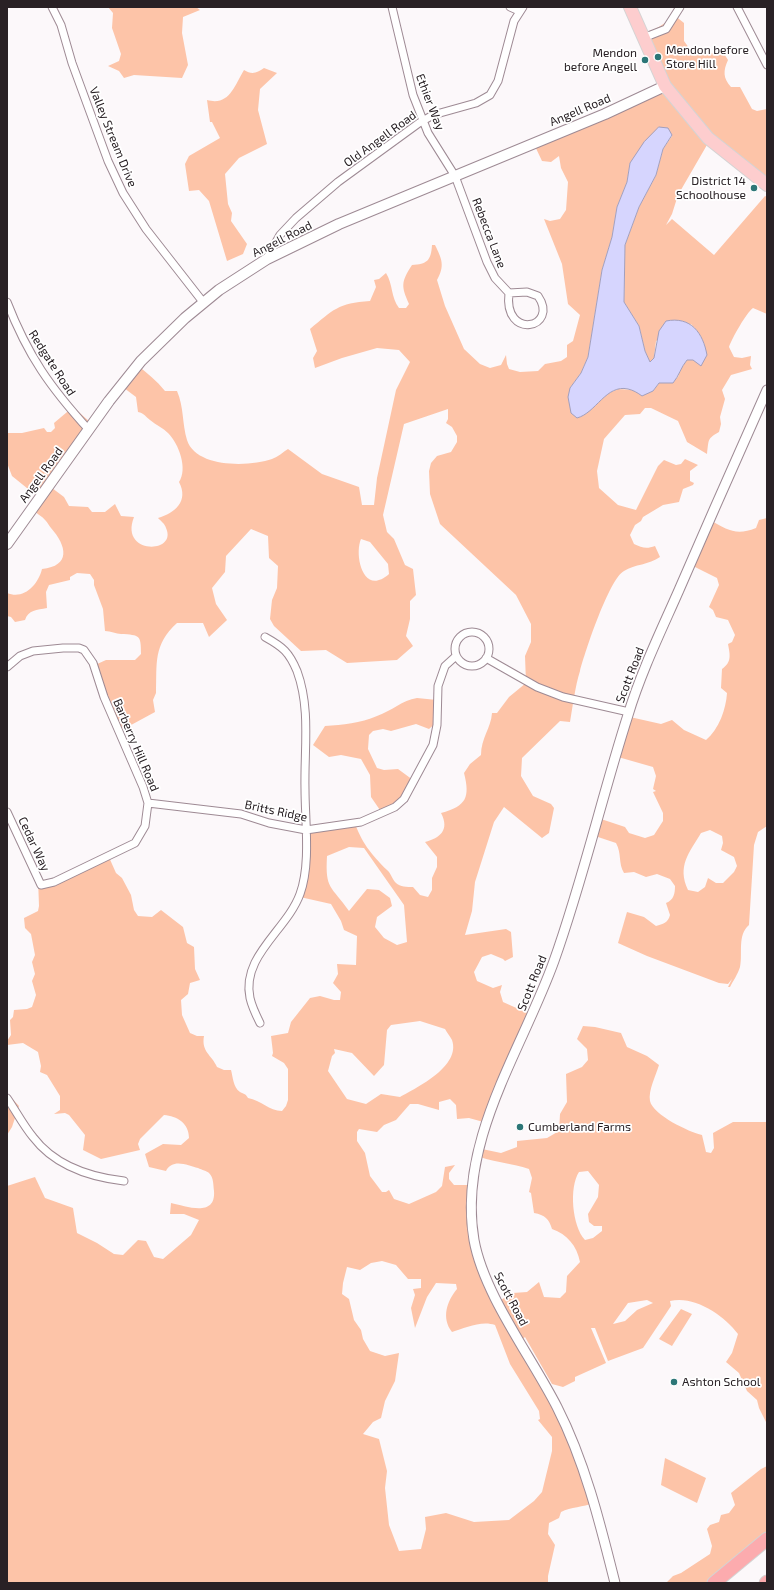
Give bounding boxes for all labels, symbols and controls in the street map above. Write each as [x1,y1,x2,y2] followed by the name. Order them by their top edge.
[666,43,749,71] place label: Mendon before Store Hill
[564,46,637,74] place label: Mendon before Angell
[653,52,663,62] marker: Mendon before Store Hill
[640,55,650,65] marker: Mendon before Angell
[413,72,447,132] street label: Ethier Way
[86,85,140,189] street label: Valley Stream Drive
[547,91,613,129] street label: Angell Road
[341,108,419,170] street label: Old Angell Road
[676,174,746,202] place label: District 14 Schoolhouse
[749,183,759,193] marker: District 14 Schoolhouse
[469,196,509,270] street label: Rebecca Lane
[250,218,314,260] street label: Angell Road
[25,328,79,398] street label: Redgate Road
[16,444,66,506] street label: Angell Road
[613,645,647,705] street label: Scott Road
[110,697,162,793] street label: Barberry Hill Road
[243,797,309,825] street label: Britts Ridge
[15,814,53,874] street label: Cedar Way
[514,953,550,1013] street label: Scott Road
[528,1120,631,1134] place label: Cumberland Farms
[515,1122,525,1132] marker: Cumberland Farms
[491,1270,531,1328] street label: Scott Road
[682,1375,760,1389] place label: Ashton School
[669,1377,679,1387] marker: Ashton School

